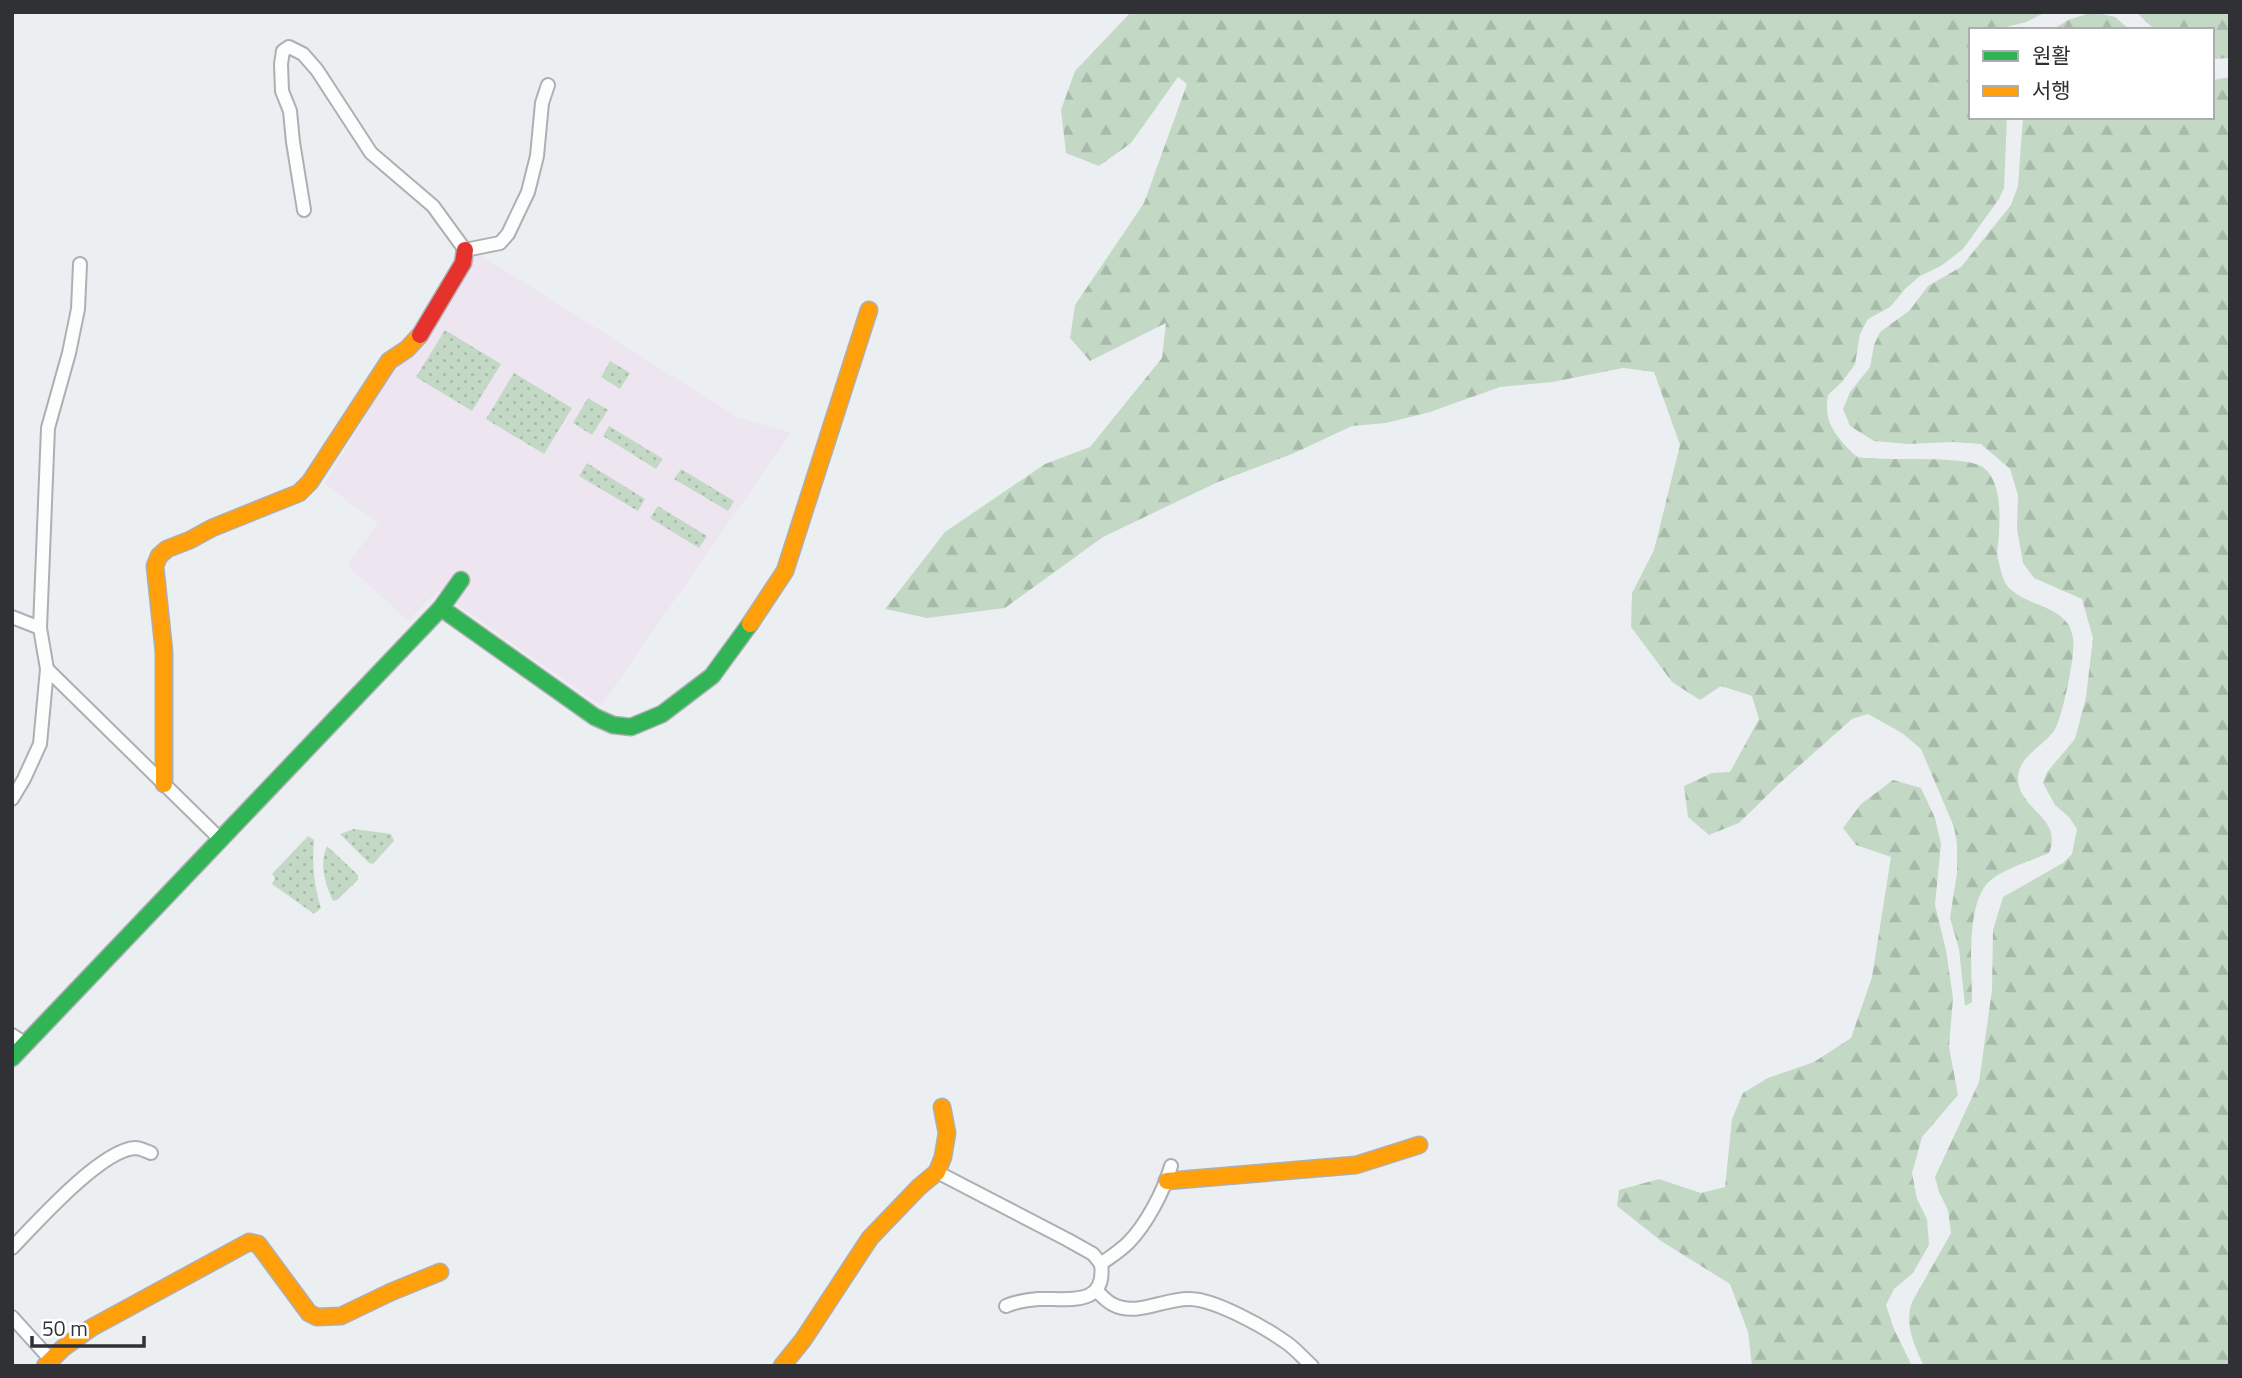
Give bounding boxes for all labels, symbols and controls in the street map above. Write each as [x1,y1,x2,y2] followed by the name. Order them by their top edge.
[1969,28,2214,119] legend
[2032,39,2071,71] text: 원활
[2032,74,2071,106] text: 서행
[32,1304,144,1348] scale bar
[42,1312,88,1344] text: 50 m

